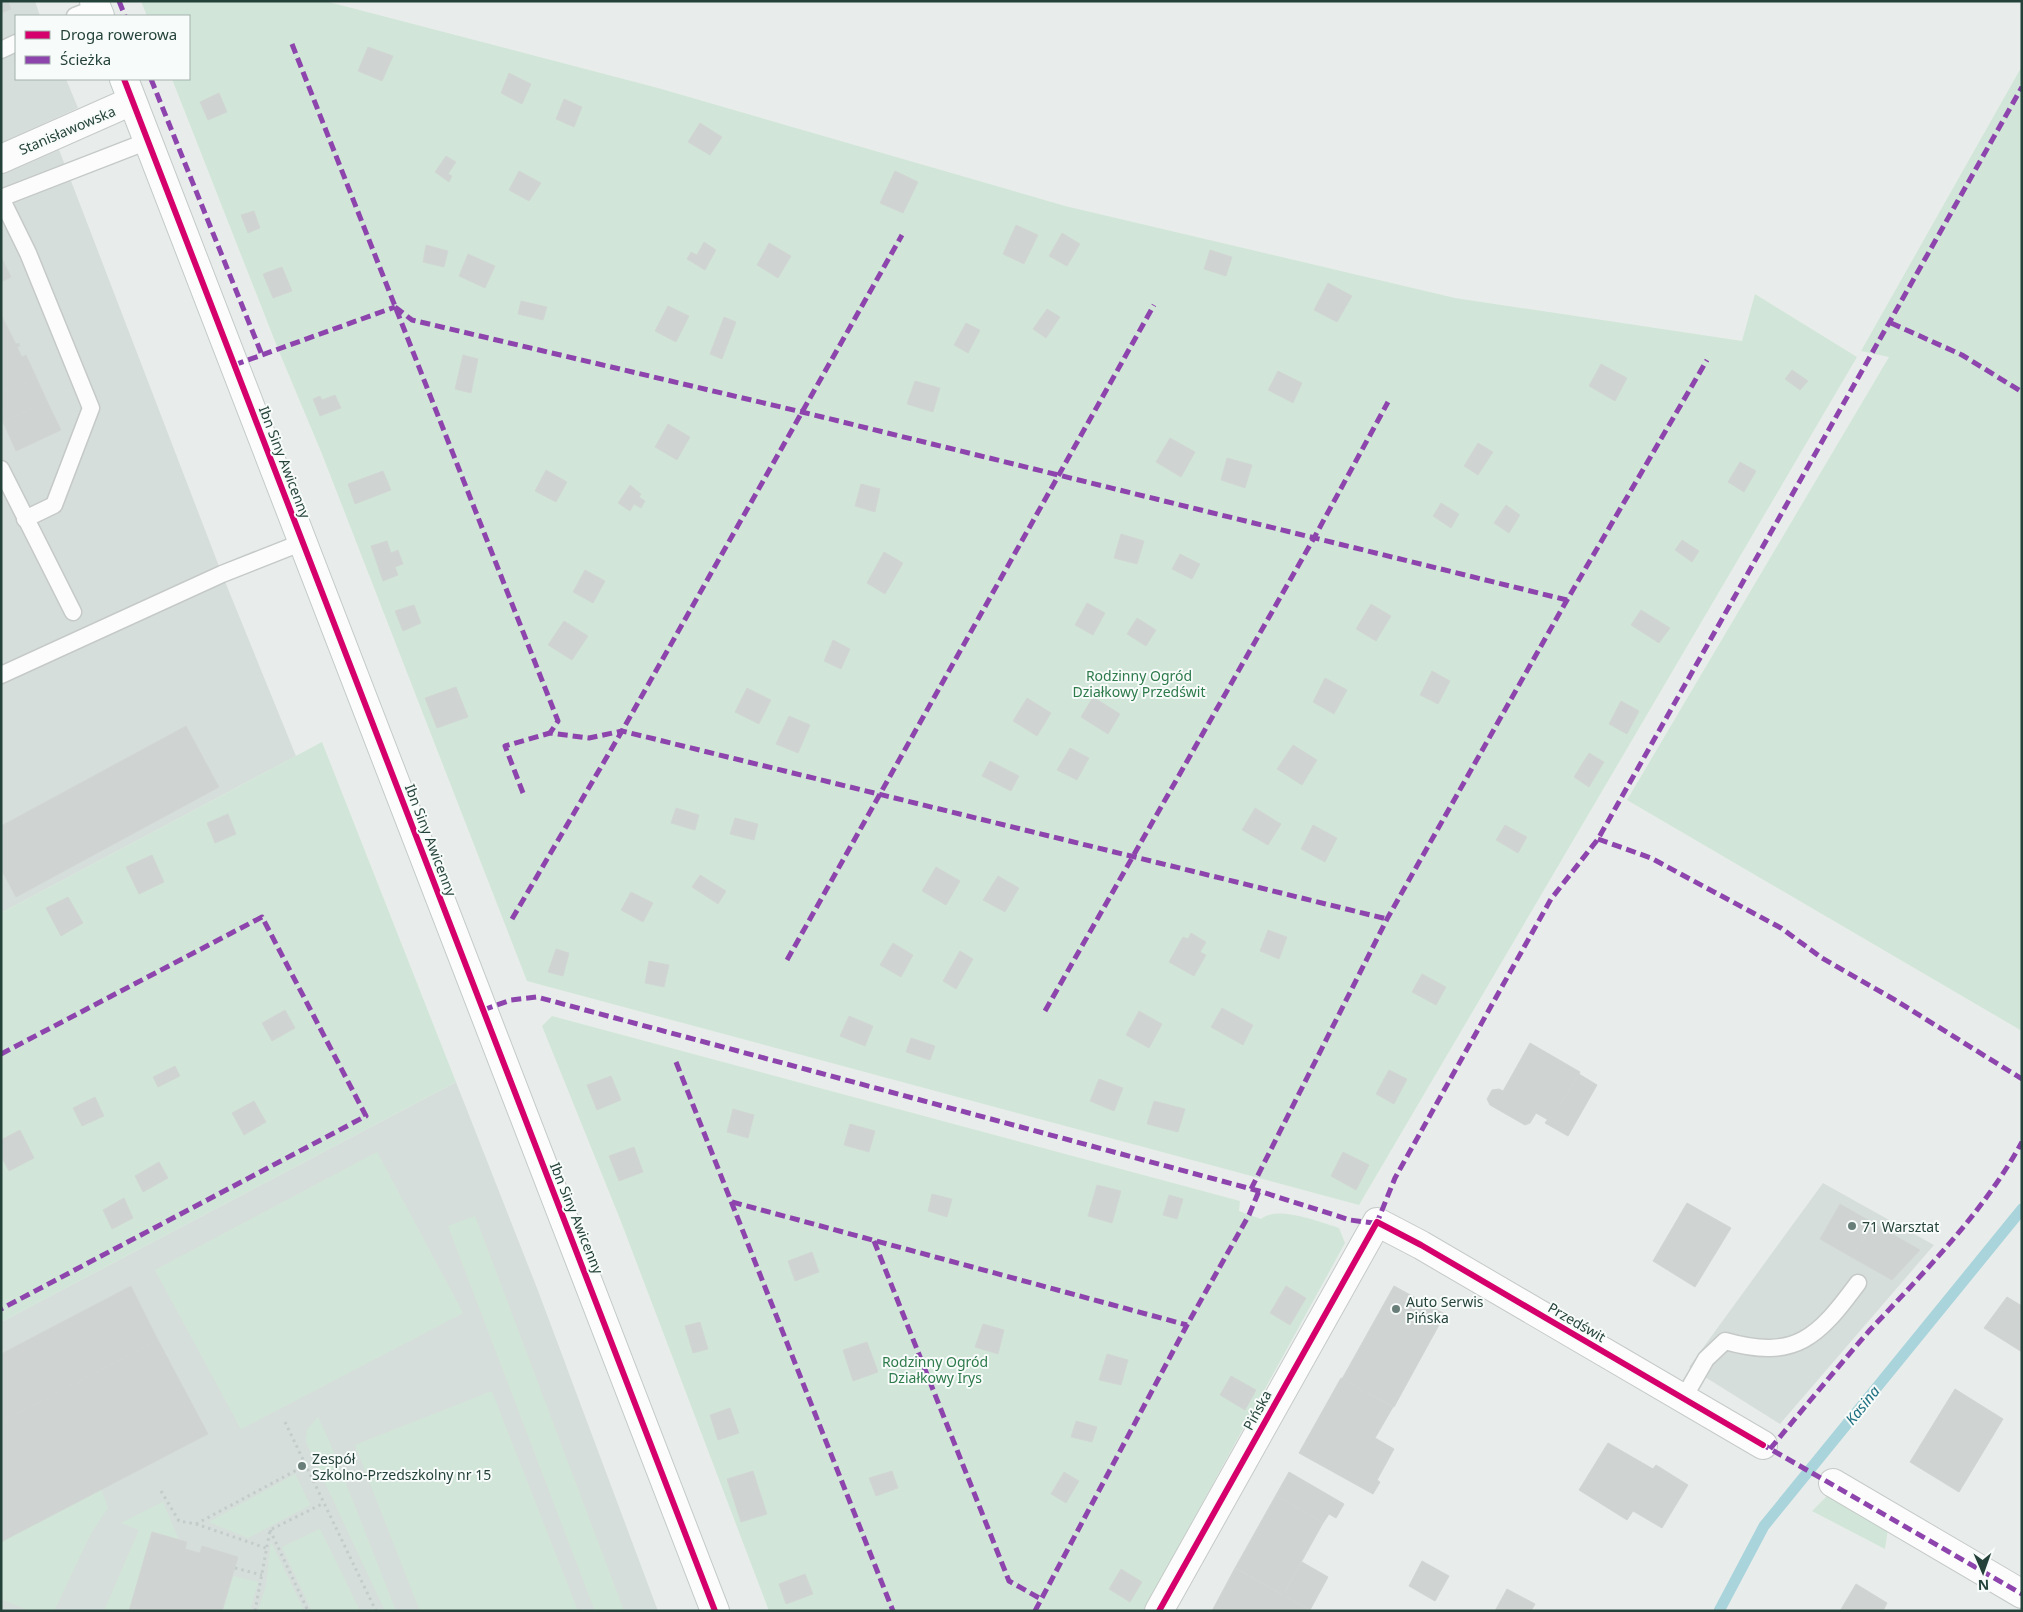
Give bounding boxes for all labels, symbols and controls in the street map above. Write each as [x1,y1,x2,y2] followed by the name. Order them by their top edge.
[15,15,190,80] legend
[60,24,177,44] text: Droga rowerowa
[60,49,111,69] text: Ścieżka
[16,101,118,159] street label: Stanisławowska
[255,403,315,522] street label: Ibn Siny Awicenny
[1072,666,1206,701] park label: Rodzinny Ogród Działkowy Przedświt
[401,781,461,900] street label: Ibn Siny Awicenny
[546,1159,608,1278] street label: Ibn Siny Awicenny
[1862,1217,1939,1236] place label: 71 Warsztat
[1846,1220,1858,1232] marker: 71 Warsztat
[1406,1292,1484,1327] place label: Auto Serwis Pińska
[1545,1298,1609,1346] street label: Przedświt
[1390,1303,1402,1315] marker: Auto Serwis Pińska
[882,1352,988,1387] park label: Rodzinny Ogród Działkowy Irys
[1840,1381,1884,1429] water label: Kasina
[1238,1387,1276,1433] street label: Pińska
[312,1449,491,1484] place label: Zespół Szkolno-Przedszkolny nr 15
[296,1460,308,1472] marker: Zespół Szkolno-Przedszkolny nr 15
[1958,1547,2008,1597] north arrow
[1977,1576,1989,1595] text: N

